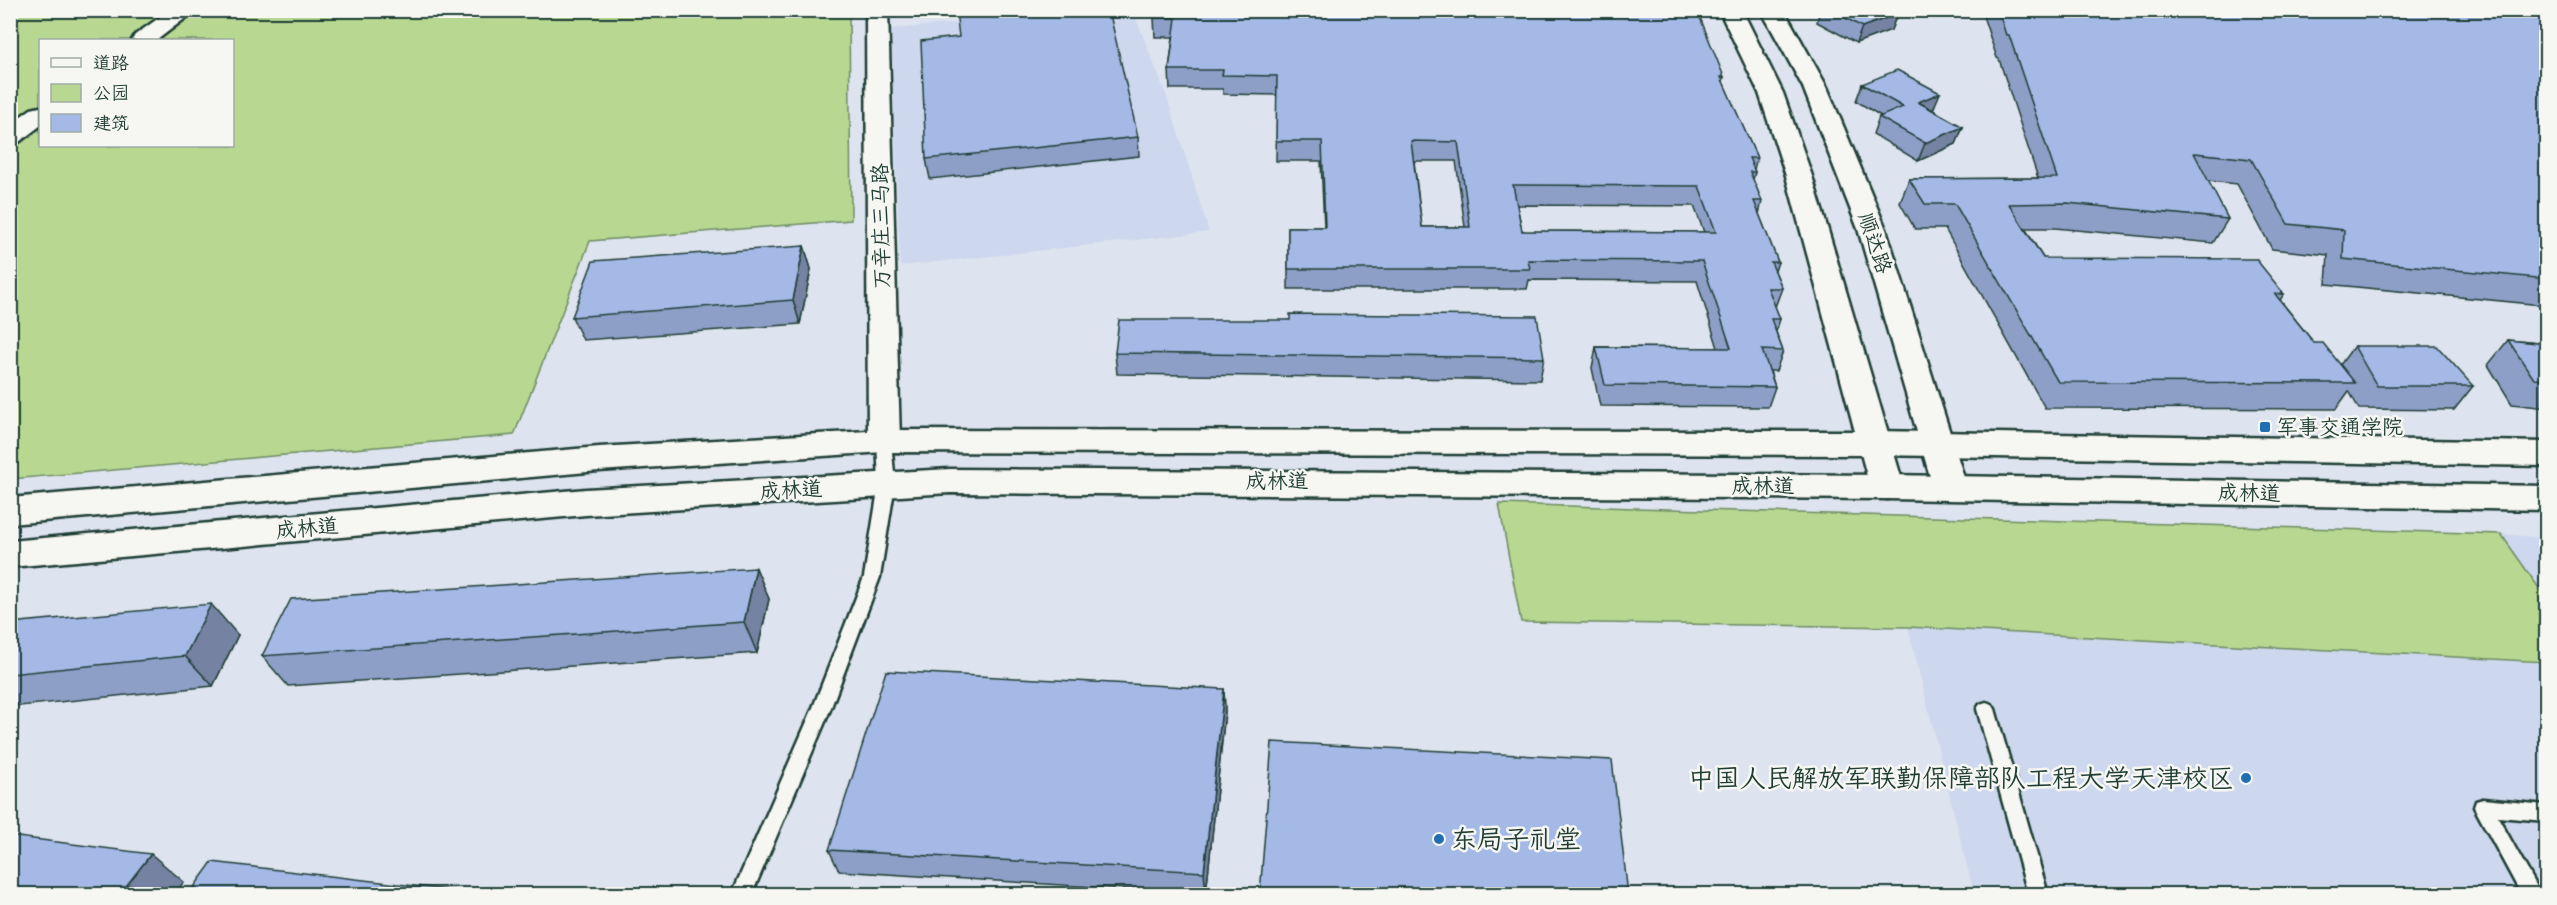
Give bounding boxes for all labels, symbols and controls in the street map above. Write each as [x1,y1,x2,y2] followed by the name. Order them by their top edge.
[39,39,234,147] legend
[93,47,129,79] text: 道路
[93,77,129,109] text: 公园
[93,107,129,139] text: 建筑
[861,163,901,289] street label: 万辛庄三马路
[1847,207,1903,279] street label: 顺达路
[2277,408,2403,446] place label: 军事交通学院
[2258,420,2272,434] marker: 军事交通学院
[1246,462,1309,500] street label: 成林道
[1732,467,1795,505] street label: 成林道
[759,469,823,511] street label: 成林道
[2217,473,2281,513] street label: 成林道
[274,506,340,550] street label: 成林道
[1688,755,2234,801] place label: 中国人民解放军联勤保障部队工程大学天津校区
[2239,771,2253,785] marker: 中国人民解放军联勤保障部队工程大学天津校区
[1451,816,1581,862] place label: 东局子礼堂
[1432,832,1446,846] marker: 东局子礼堂

